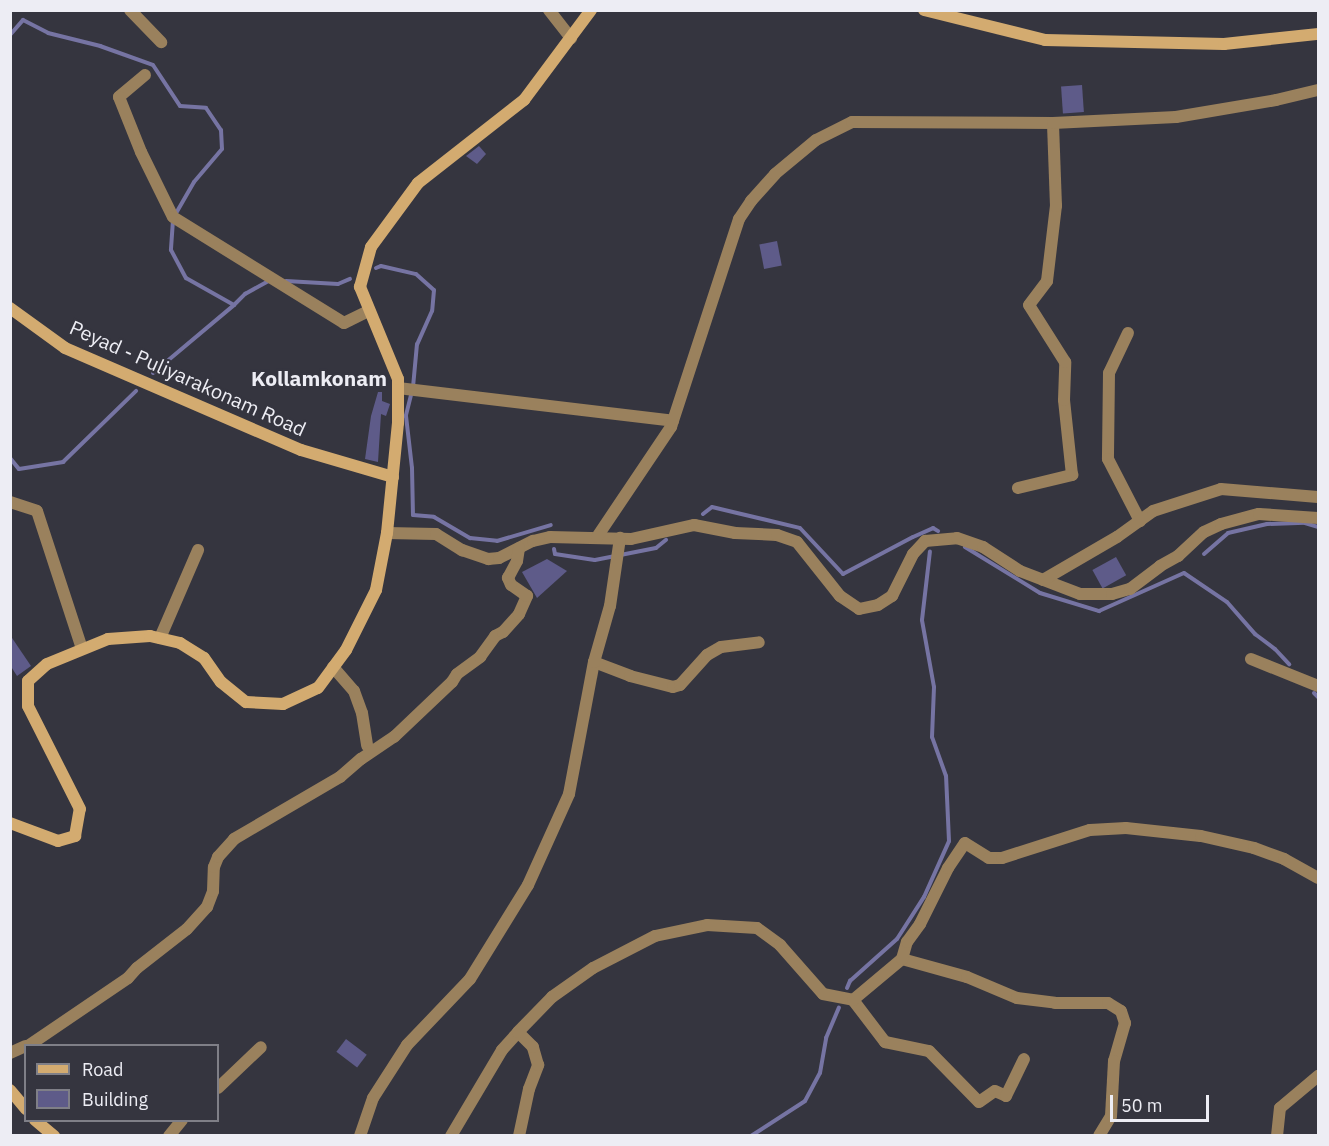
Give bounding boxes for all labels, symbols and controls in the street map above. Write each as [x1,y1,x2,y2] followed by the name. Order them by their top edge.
[66,315,310,441] street label: Peyad - Puliyarakonam Road
[251,365,387,391] district label: Kollamkonam
[24,1044,219,1122] legend
[82,1058,123,1081] text: Road
[1113,1083,1212,1121] scale bar
[82,1088,148,1111] text: Building
[1121,1094,1163,1117] text: 50 m

